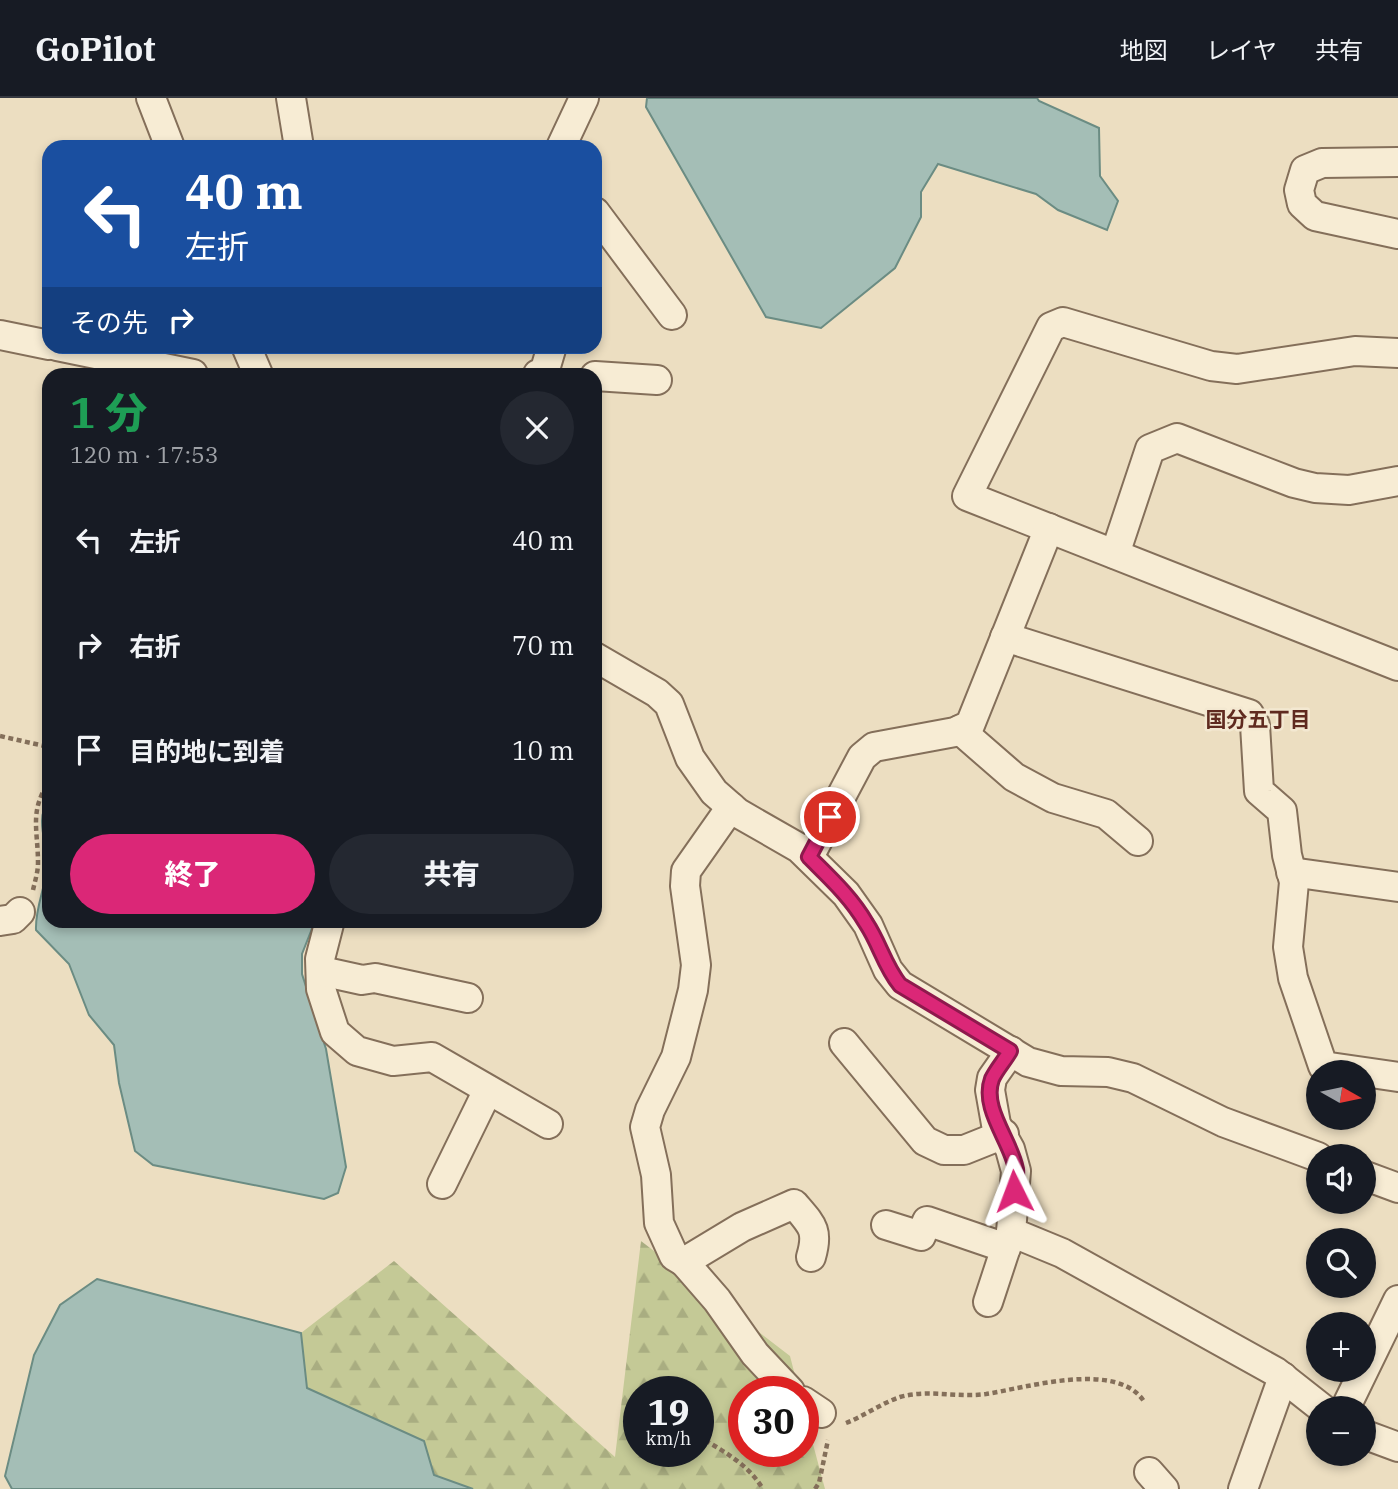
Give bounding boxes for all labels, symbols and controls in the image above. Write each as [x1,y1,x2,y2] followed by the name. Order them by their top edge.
[35,27,156,70] text: GoPilot
[1120,34,1168,66] text: 地図
[1206,34,1277,66] text: レイヤ
[1315,34,1363,66] text: 共有
[185,159,303,222] text: 40 m
[70,168,161,259] icon: left
[185,225,249,267] text: 左折
[162,301,200,339] icon: right
[70,305,148,339] text: その先
[70,385,147,440] text: 1 分
[500,391,574,465] button: close
[70,439,219,469] text: 120 m · 17:53
[70,521,108,559] icon: left
[512,523,574,557] text: 40 m
[129,524,181,558] text: 左折
[70,626,108,664] icon: right
[512,628,574,662] text: 70 m
[129,629,181,663] text: 右折
[1206,705,1311,733] district label: 国分五丁目
[70,731,108,769] icon: arrive
[512,733,574,767] text: 10 m
[129,734,285,768] text: 目的地に到着
[800,787,860,847] pin
[811,798,849,836] icon: arrive
[70,834,315,914] button: 終了
[329,834,574,914] button: 共有
[1306,1060,1376,1130] north arrow
[1306,1060,1376,1466] map controls
[1306,1144,1376,1214] button: sound
[977,1154,1051,1228] position arrow
[1306,1228,1376,1298] button: search
[1306,1312,1376,1382] button: +
[728,1376,819,1467] speed limit sign: 30
[647,1389,690,1435] text: 19
[1306,1396,1376,1466] button: −
[646,1427,691,1450] text: km/h

